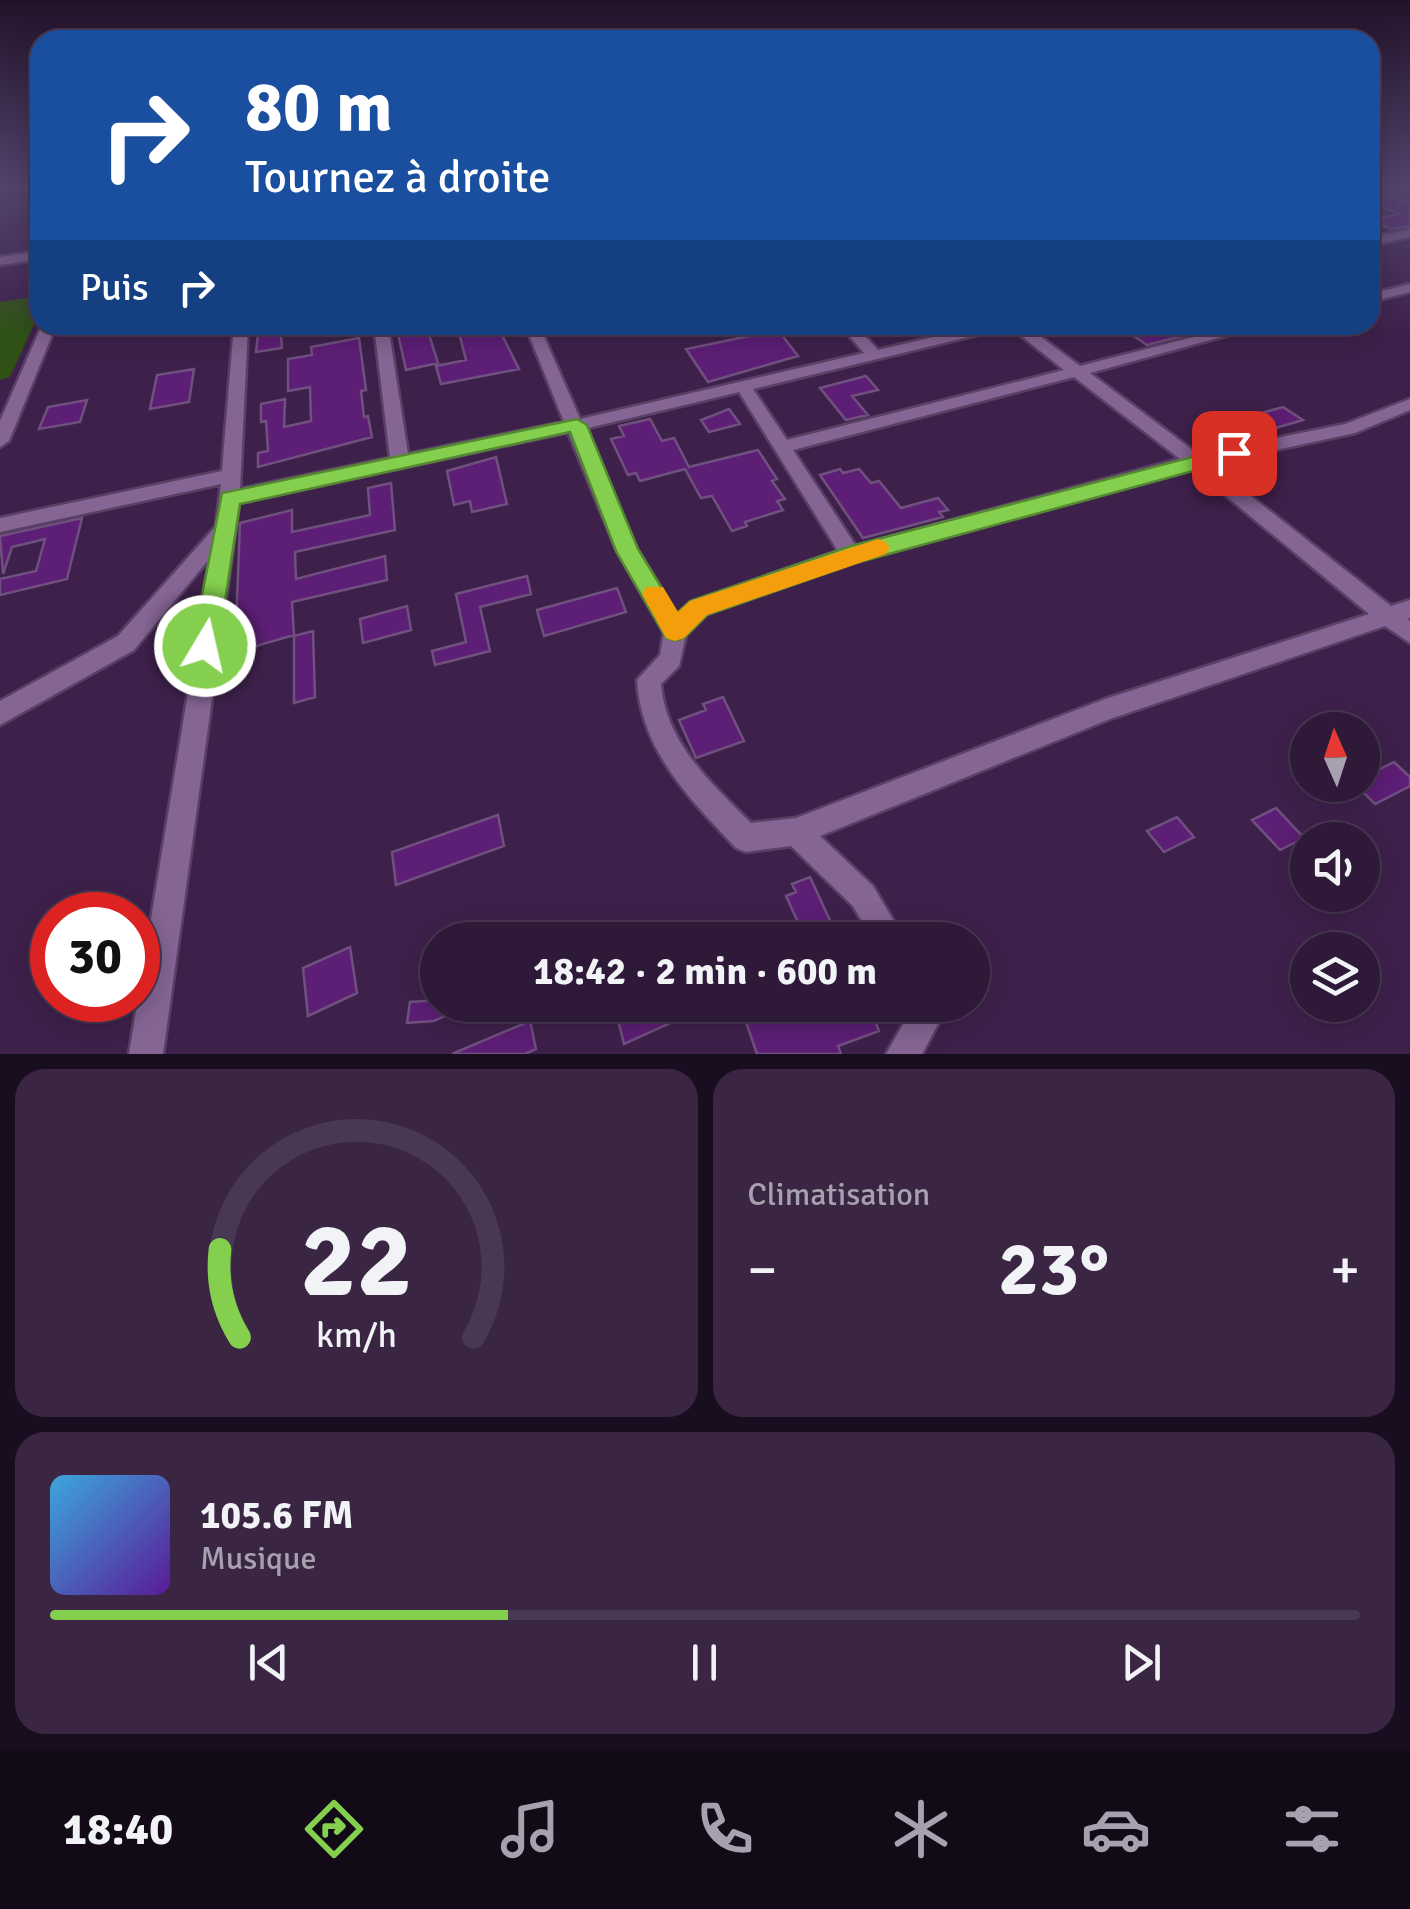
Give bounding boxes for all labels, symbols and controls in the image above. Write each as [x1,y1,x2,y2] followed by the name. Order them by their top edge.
[245,64,393,150] text: 80 m
[80,70,210,200] icon: right
[245,150,551,205] text: Tournez à droite
[169,260,224,315] icon: right
[80,264,149,311] text: Puis
[1192,411,1277,496] pin
[1207,426,1262,481] icon: arrive
[153,594,257,698] position arrow
[1290,712,1380,802] north arrow
[1290,712,1380,1022] map controls
[1290,822,1380,912] button: sound
[30,892,160,1022] speed limit sign: 30
[1290,932,1380,1022] button: layers
[533,948,877,995] text: 18:42 · 2 min · 600 m
[748,1175,930,1214] text: Climatisation
[300,1197,412,1325] text: 22
[998,1223,1109,1316] text: 23°
[748,1236,777,1304] text: −
[1330,1236,1360,1304] text: +
[316,1313,397,1357] text: km/h
[200,1492,353,1539] text: 105.6 FM
[200,1539,316,1578] text: Musique
[241,1635,296,1690] icon: previous
[677,1635,732,1690] icon: pause
[1114,1635,1169,1690] icon: next
[299,1794,369,1864] icon: directions
[495,1794,565,1864] icon: music
[690,1794,760,1864] icon: phone
[886,1794,956,1864] icon: climate
[1081,1794,1151,1864] icon: car
[1277,1794,1347,1864] icon: filters
[63,1802,173,1857] text: 18:40

